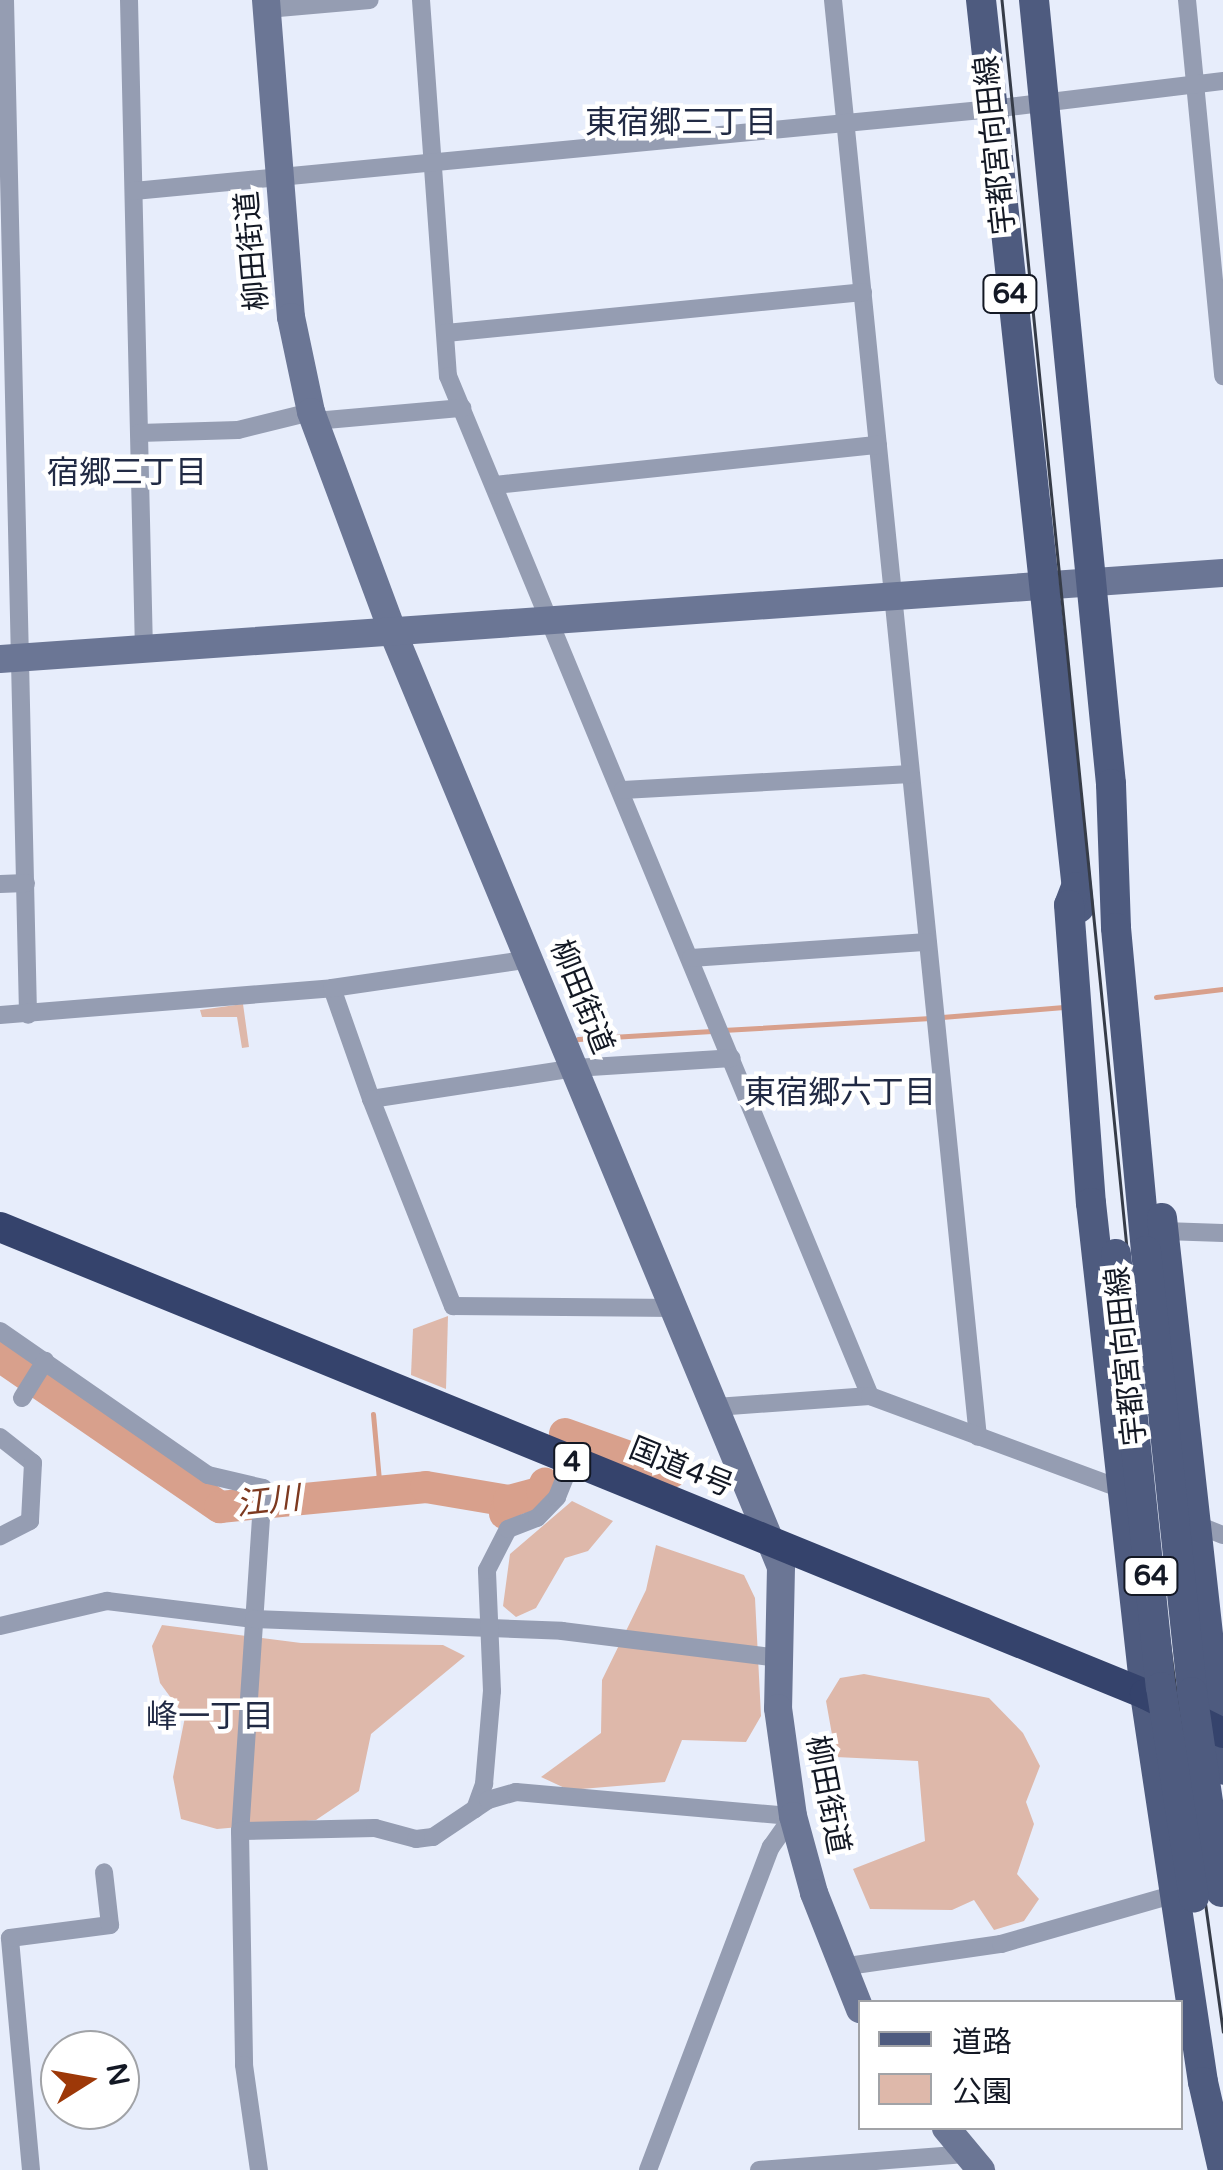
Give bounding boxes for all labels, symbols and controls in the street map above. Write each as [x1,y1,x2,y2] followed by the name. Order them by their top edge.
[969,54,1023,236] street label: 宇都宮向田線
[585,104,777,142] district label: 東宿郷三丁目
[230,190,276,312] street label: 柳田街道
[980,271,1040,317] road number: 64
[47,454,207,492] district label: 宿郷三丁目
[542,935,620,1059] street label: 柳田街道
[744,1074,936,1112] district label: 東宿郷六丁目
[1100,1265,1154,1447] street label: 宇都宮向田線
[624,1431,738,1505] street label: 国道4号
[552,1439,592,1485] road number: 4
[234,1480,302,1524] water label: 江川
[1121,1553,1181,1599] road number: 64
[146,1698,274,1736] district label: 峰一丁目
[798,1733,856,1857] street label: 柳田街道
[858,2000,1183,2130] legend
[952,2024,1012,2061] text: 道路
[40,2030,140,2130] north arrow
[99,2060,136,2089] text: N
[952,2074,1012,2111] text: 公園

